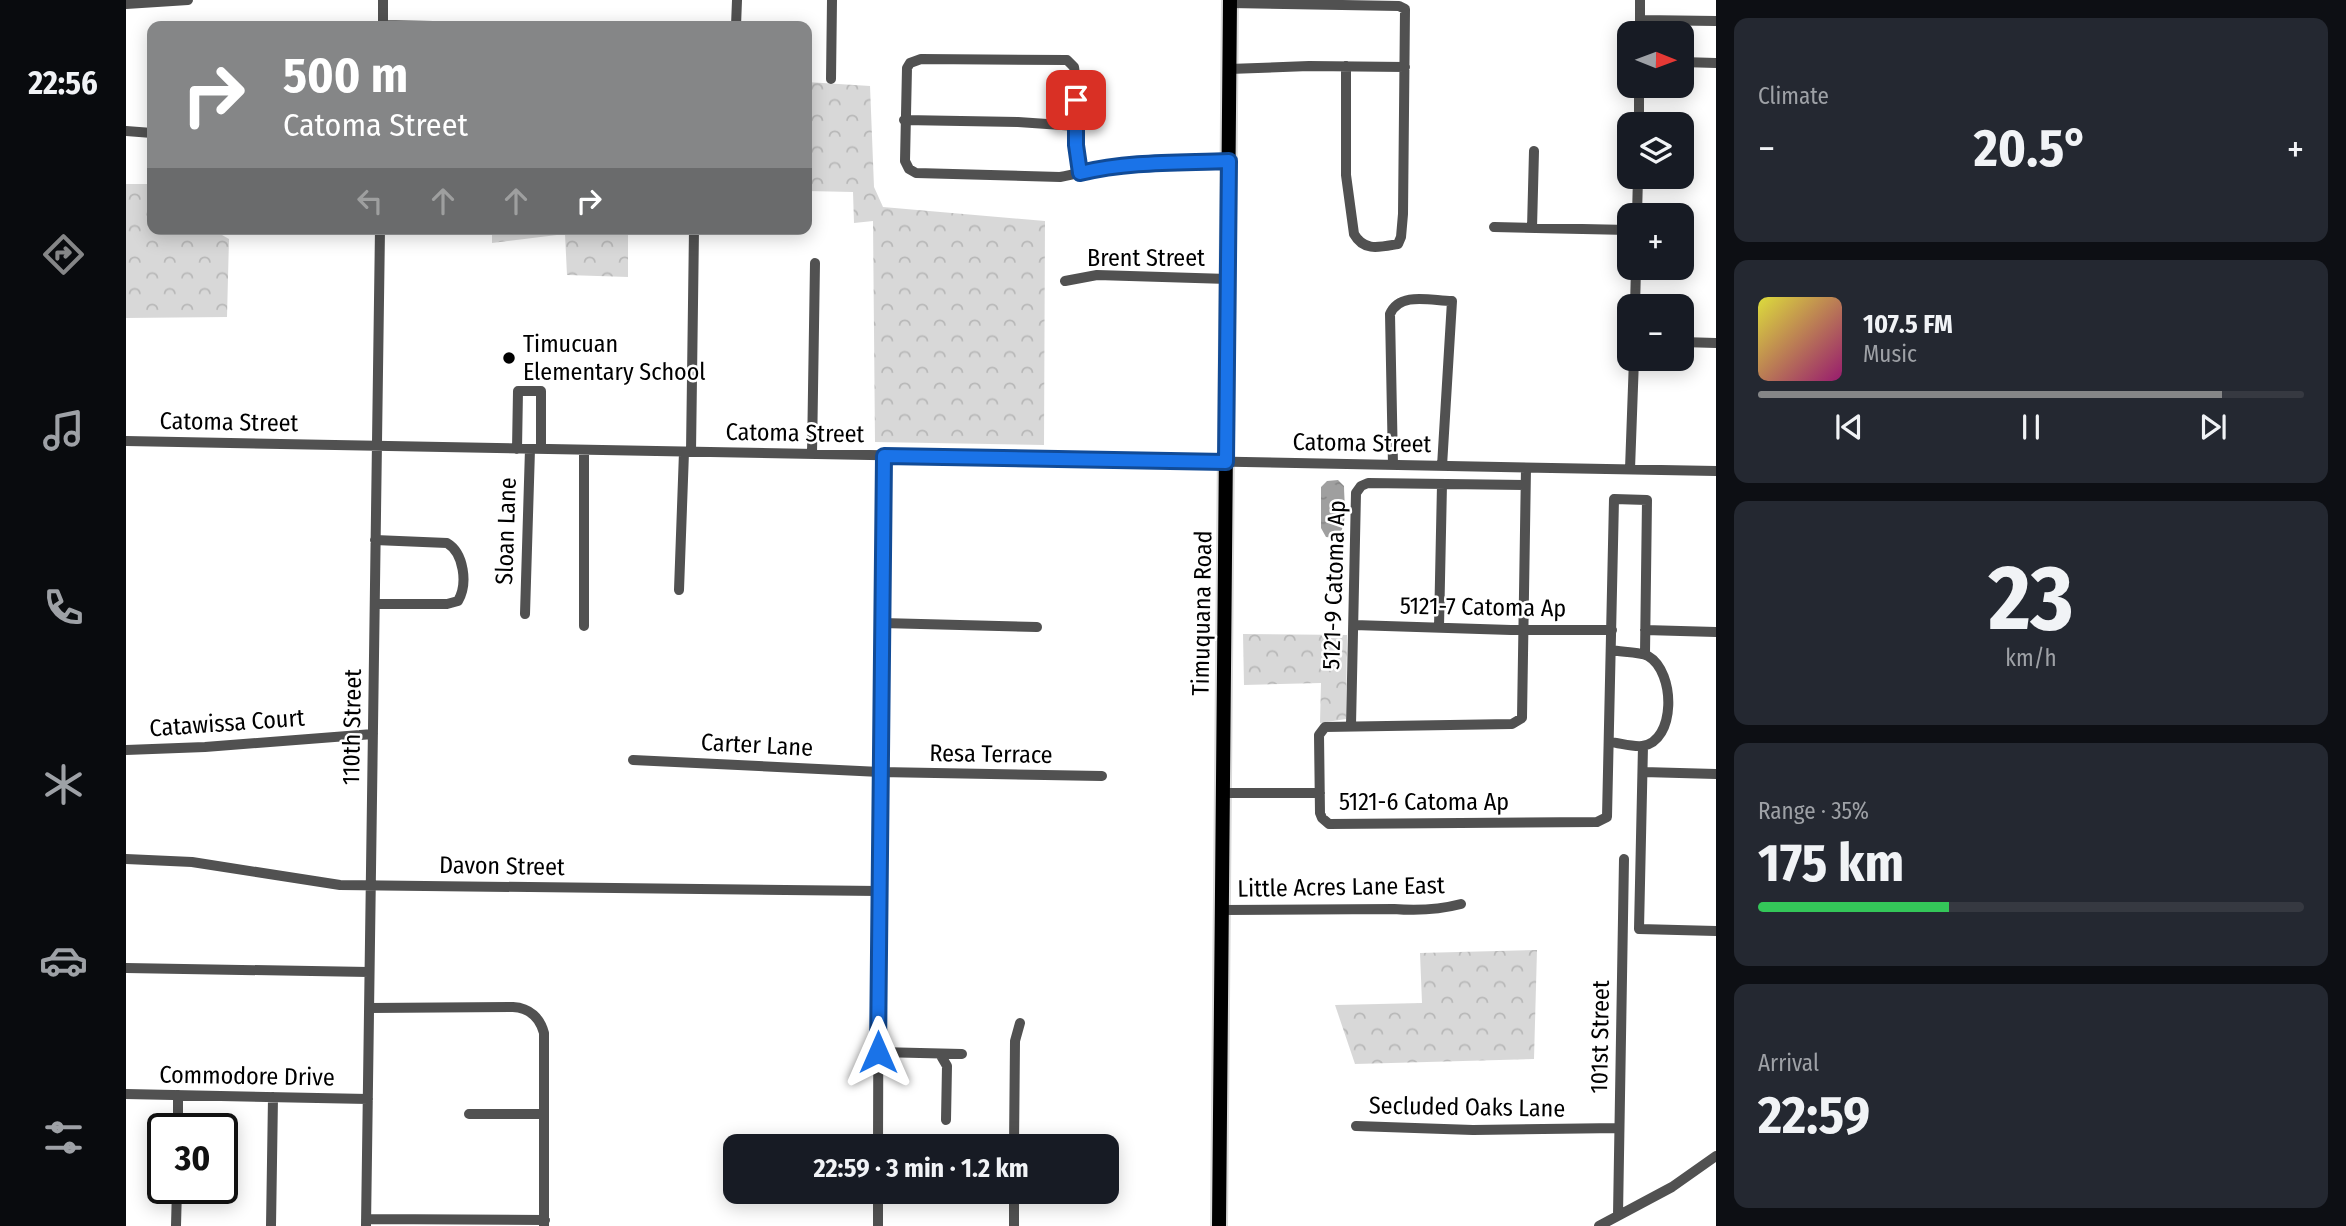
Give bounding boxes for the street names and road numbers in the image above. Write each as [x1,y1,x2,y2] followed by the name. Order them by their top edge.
[1087,244,1205,272] street label: Brent Street
[159,407,299,437] street label: Catoma Street
[725,418,865,448] street label: Catoma Street
[1292,428,1432,458] street label: Catoma Street
[490,477,522,585] street label: Sloan Lane
[1317,500,1351,670] street label: 5121-9 Catoma Ap
[1187,530,1217,696] street label: Timuquana Road
[1400,592,1566,622] street label: 5121-7 Catoma Ap
[337,669,367,785] street label: 110th Street
[149,704,306,742] street label: Catawissa Court
[700,728,814,762] street label: Carter Lane
[929,739,1053,769] street label: Resa Terrace
[1339,788,1509,816] street label: 5121-6 Catoma Ap
[439,851,565,881] street label: Davon Street
[1237,871,1445,903] street label: Little Acres Lane East
[1585,980,1615,1094] street label: 101st Street
[159,1060,335,1092] street label: Commodore Drive
[1369,1091,1565,1123] street label: Secluded Oaks Lane

